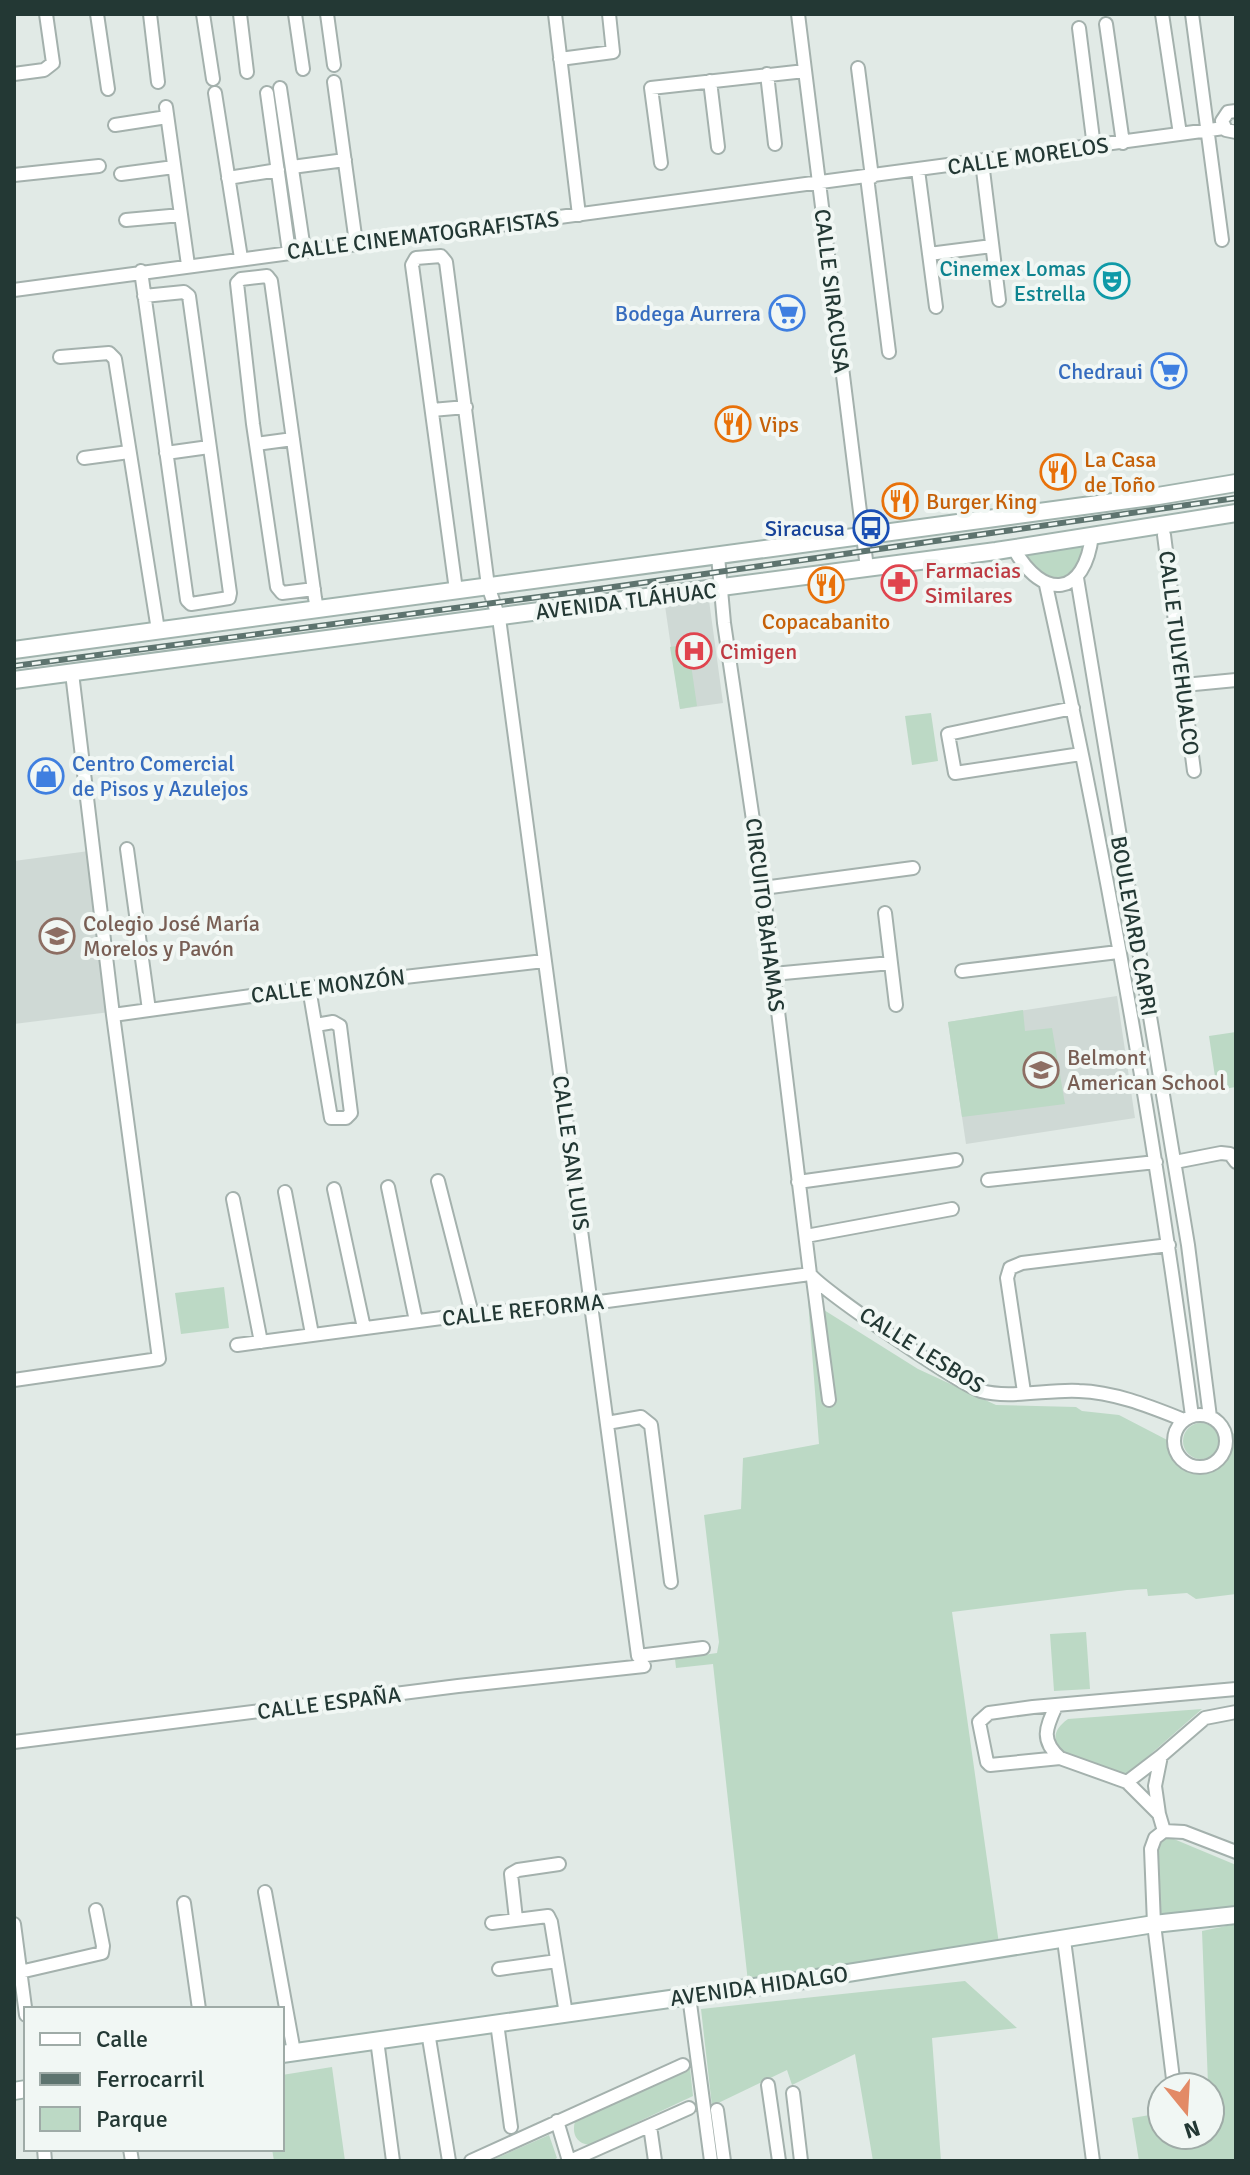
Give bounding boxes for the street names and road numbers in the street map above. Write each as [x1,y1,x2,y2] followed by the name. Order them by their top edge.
[946,131,1110,181] street label: CALLE MORELOS
[285,205,561,265] street label: CALLE CINEMATOGRAFISTAS
[809,207,856,375] street label: CALLE SIRACUSA
[1153,549,1205,757] street label: CALLE TULYEHUALCO
[534,576,718,626] street label: AVENIDA TLÁHUAC
[740,817,790,1013] street label: CIRCUITO BAHAMAS
[1105,834,1163,1018] street label: BOULEVARD CAPRI
[249,963,407,1009] street label: CALLE MONZÓN
[547,1074,595,1232] street label: CALLE SAN LUIS
[441,1288,606,1332] street label: CALLE REFORMA
[854,1301,990,1399] street label: CALLE LESBOS
[256,1681,403,1725] street label: CALLE ESPAÑA
[668,1960,850,2012] street label: AVENIDA HIDALGO

